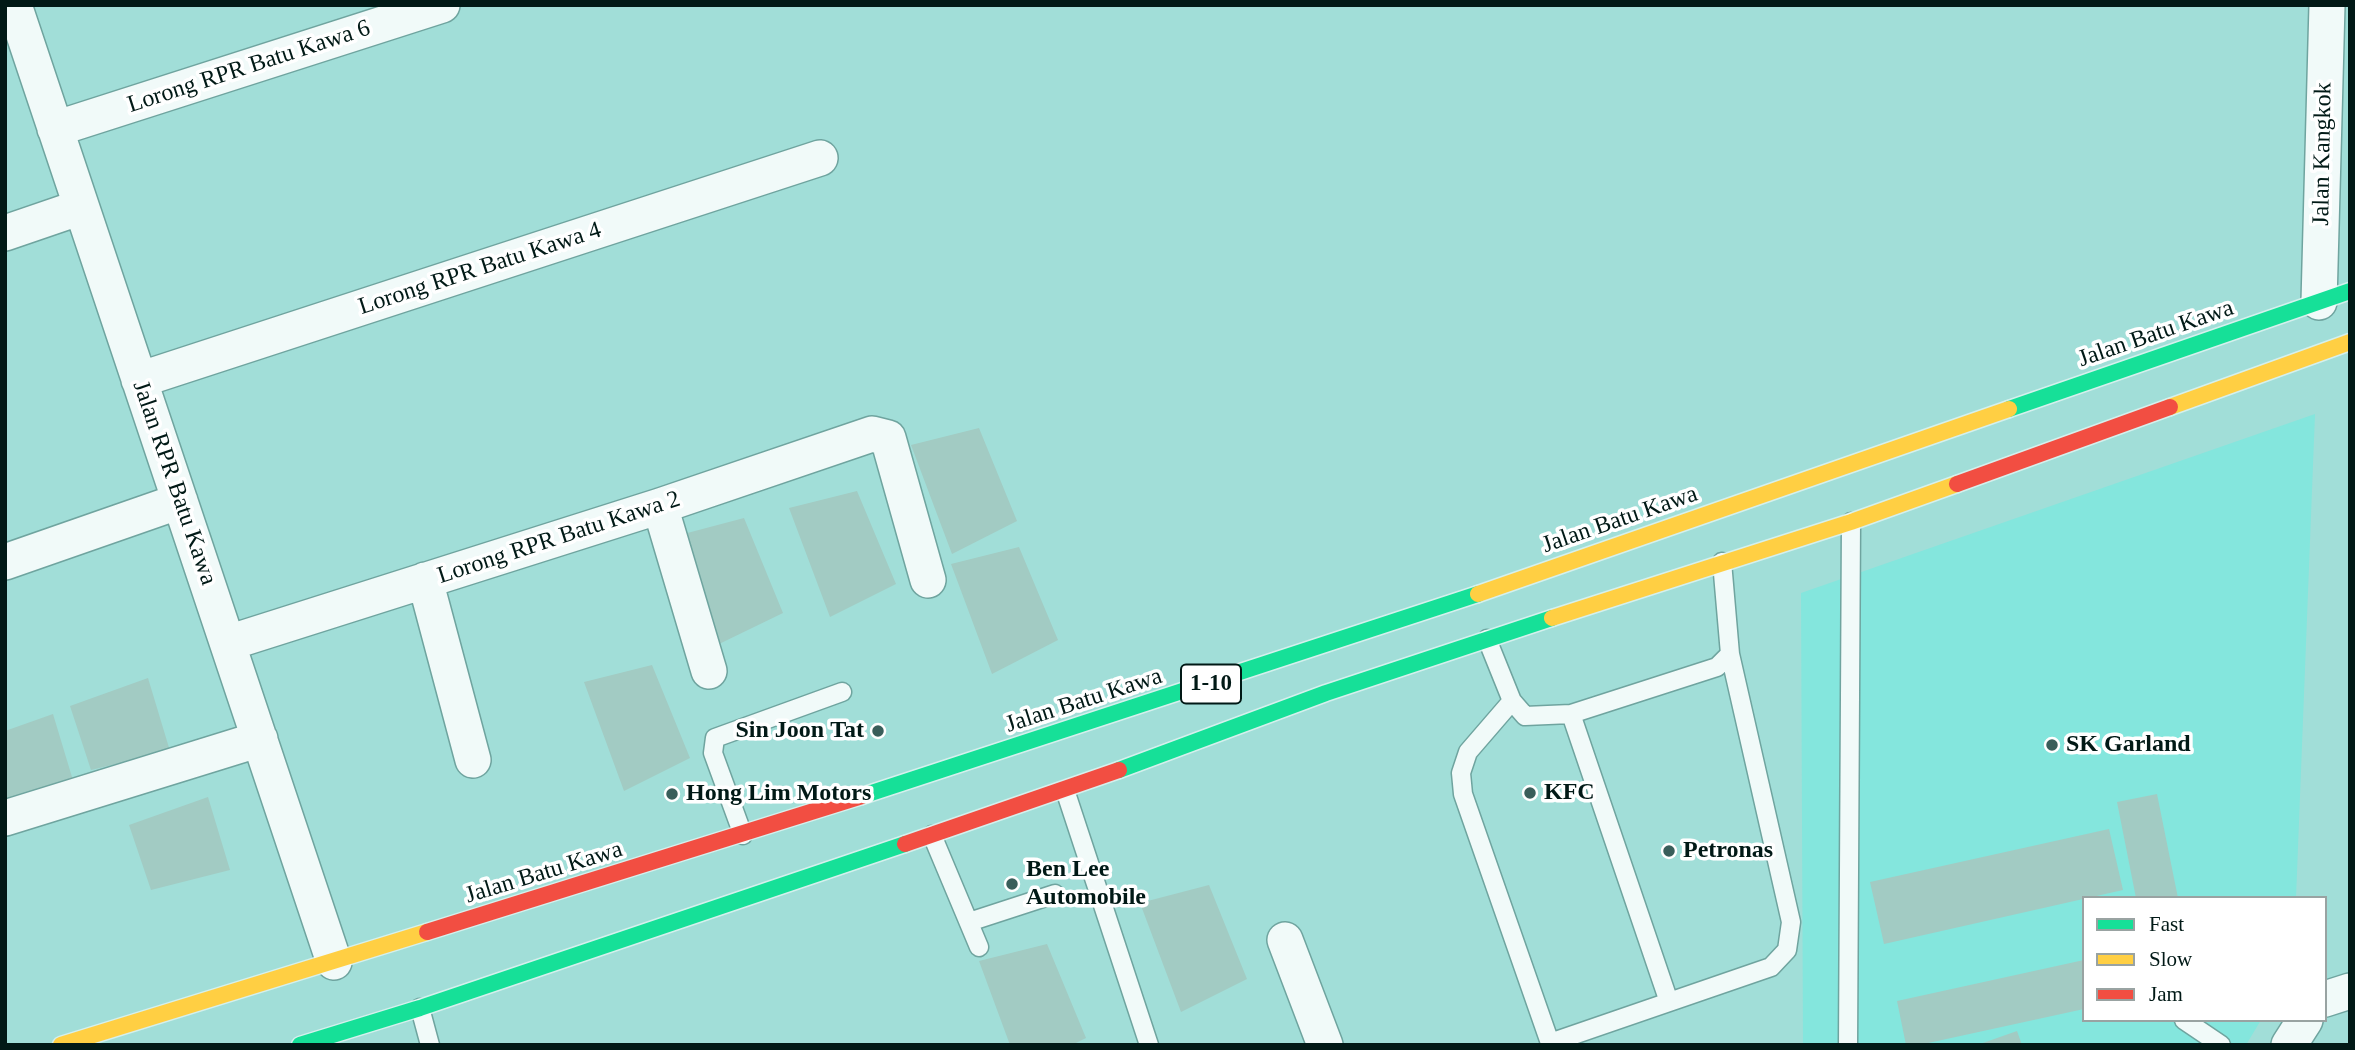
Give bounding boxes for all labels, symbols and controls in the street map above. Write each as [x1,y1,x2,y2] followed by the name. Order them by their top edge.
[124,14,374,120] street label: Lorong RPR Batu Kawa 6
[2307,82,2339,226] street label: Jalan Kangkok
[355,216,605,322] street label: Lorong RPR Batu Kawa 4
[2074,294,2238,374] street label: Jalan Batu Kawa
[126,377,222,589] street label: Jalan RPR Batu Kawa
[1538,480,1702,560] street label: Jalan Batu Kawa
[434,485,684,591] street label: Lorong RPR Batu Kawa 2
[1002,662,1166,740] street label: Jalan Batu Kawa
[1181,664,1241,704] road number: 1-10
[735,717,864,745] place label: Sin Joon Tat
[870,723,886,739] marker: Sin Joon Tat
[2066,731,2191,759] place label: SK Garland
[2044,737,2060,753] marker: SK Garland
[1544,779,1595,807] place label: KFC
[686,780,871,808] place label: Hong Lim Motors
[1522,785,1538,801] marker: KFC
[664,786,680,802] marker: Hong Lim Motors
[462,835,626,911] street label: Jalan Batu Kawa
[1683,837,1773,865] place label: Petronas
[1661,843,1677,859] marker: Petronas
[1026,856,1146,912] place label: Ben Lee Automobile
[1004,876,1020,892] marker: Ben Lee Automobile
[2082,896,2327,1022] legend
[2149,912,2184,936] text: Fast
[2149,947,2192,971] text: Slow
[2149,982,2183,1006] text: Jam

